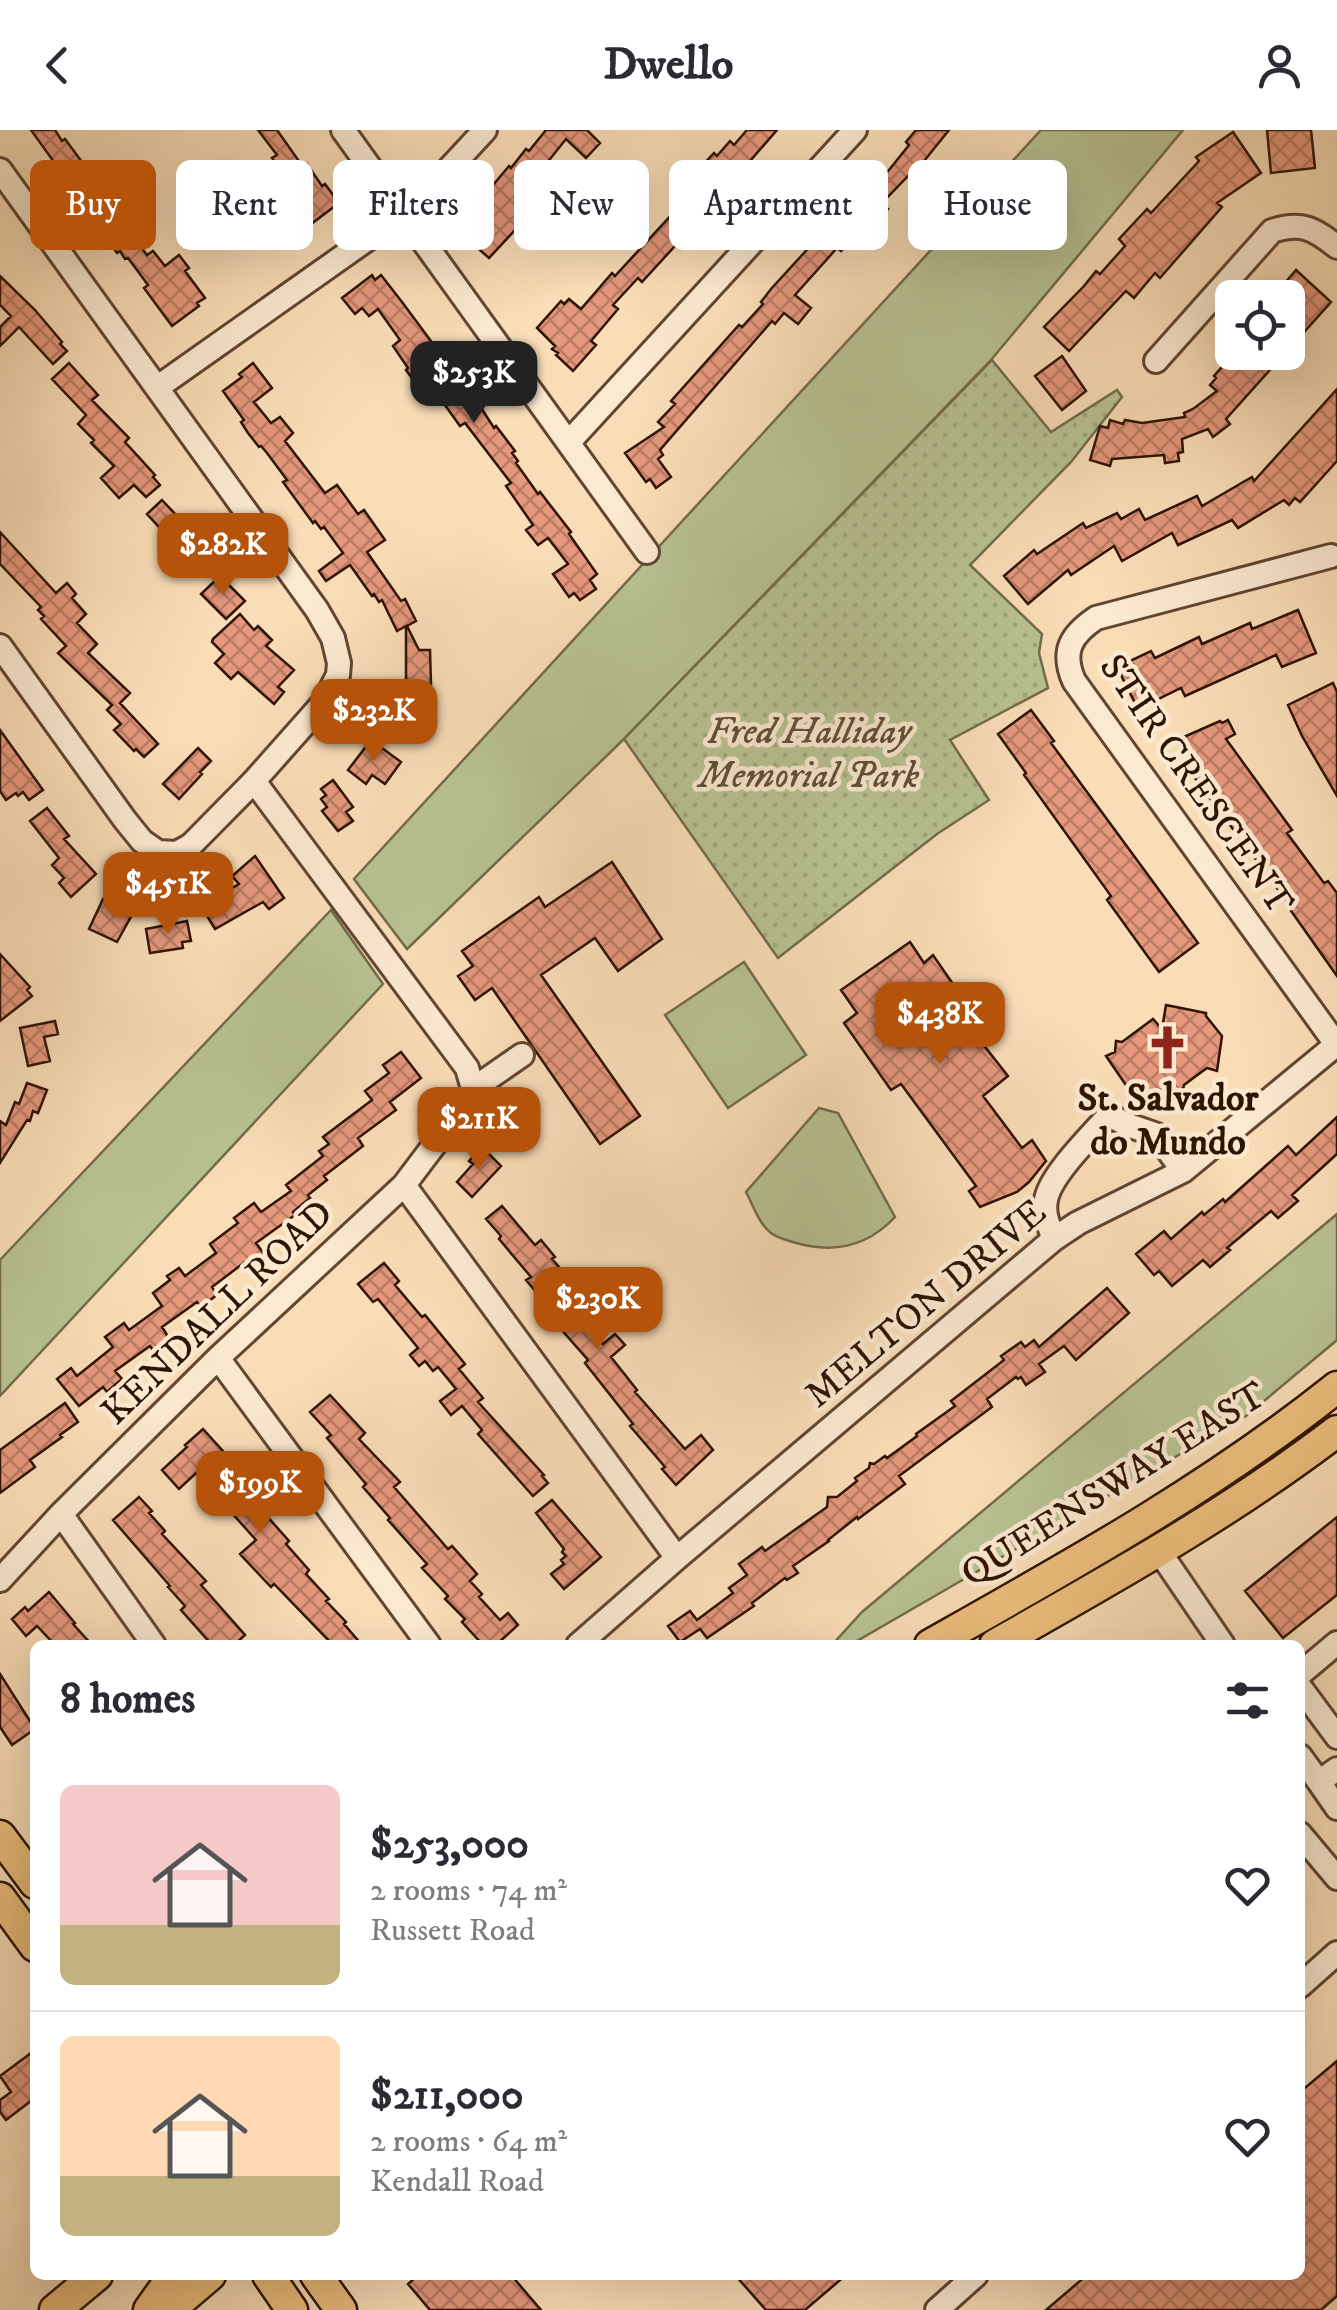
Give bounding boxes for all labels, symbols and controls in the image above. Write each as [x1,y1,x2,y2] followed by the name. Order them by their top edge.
[604,37,733,93] text: Dwello
[30,38,85,93] icon: back
[1252,38,1307,93] icon: person
[30,160,156,250] chip: Buy
[176,160,313,250] chip: Rent
[333,160,494,250] chip: Filters
[514,160,649,250] chip: New
[669,160,888,250] chip: Apartment
[908,160,1067,250] chip: House
[1215,280,1305,370] map controls
[1215,280,1305,370] button: locate
[404,341,544,426] pin: $253K
[432,353,516,393] text: $253K
[153,513,293,598] pin: $282K
[179,525,267,565] text: $282K
[1088,645,1304,925] street label: STIR CRESCENT
[304,679,444,764] pin: $232K
[332,691,416,731] text: $232K
[696,708,919,800] park label: Fred Halliday Memorial Park
[98,852,238,937] pin: $451K
[125,864,211,904] text: $451K
[870,982,1010,1067] pin: $438K
[897,994,983,1034] text: $438K
[1144,1023,1192,1071] church icon: St. Salvador do Mundo
[1078,1075,1259,1167] place label: St. Salvador do Mundo
[409,1087,549,1172] pin: $211K
[439,1099,519,1139] text: $211K
[795,1189,1057,1419] street label: MELTON DRIVE
[92,1190,344,1436] street label: KENDALL ROAD
[528,1267,668,1352] pin: $230K
[556,1279,640,1319] text: $230K
[952,1372,1276,1598] street label: QUEENSWAY EAST
[190,1451,330,1536] pin: $199K
[218,1463,302,1503] text: $199K
[1220,1673,1275,1728] icon: filters
[60,1674,195,1726] text: 8 homes
[370,1819,529,1871] text: $253,000
[140,1825,260,1945] icon: home
[1220,1858,1275,1913] icon: heart
[370,1871,567,1911] text: 2 rooms · 74 m²
[370,1911,535,1951] text: Russett Road
[370,2070,524,2122] text: $211,000
[140,2076,260,2196] icon: home
[1220,2109,1275,2164] icon: heart
[370,2122,567,2162] text: 2 rooms · 64 m²
[370,2162,544,2202] text: Kendall Road

